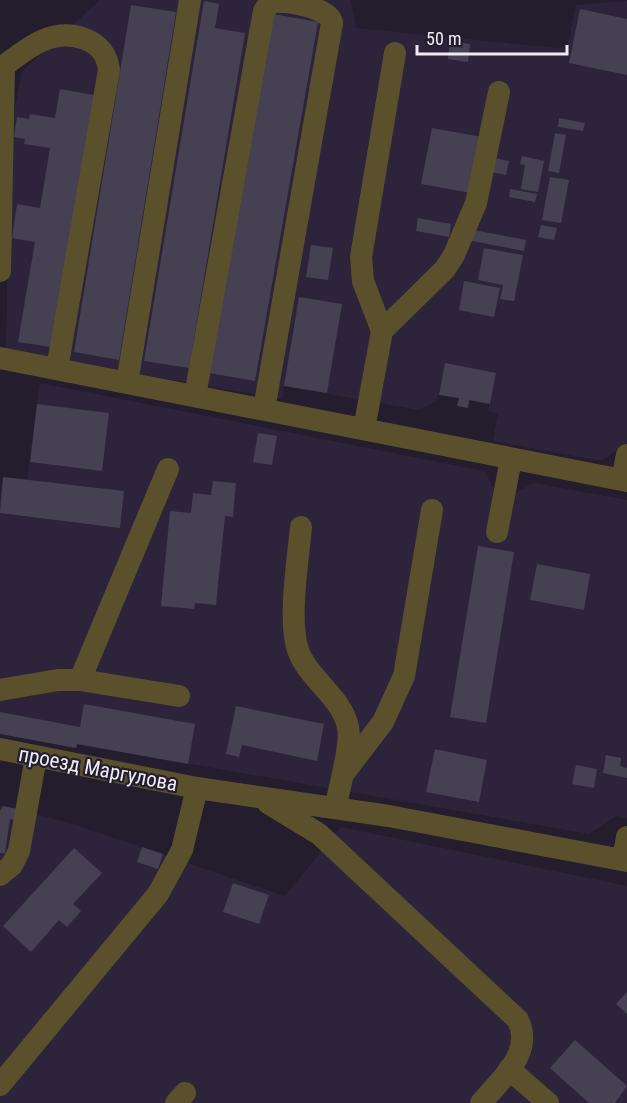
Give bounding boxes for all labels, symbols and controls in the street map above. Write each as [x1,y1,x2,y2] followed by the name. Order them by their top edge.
[417,18,567,56] scale bar
[426,28,461,49] text: 50 m
[17,742,179,796] street label: проезд Маргулова

